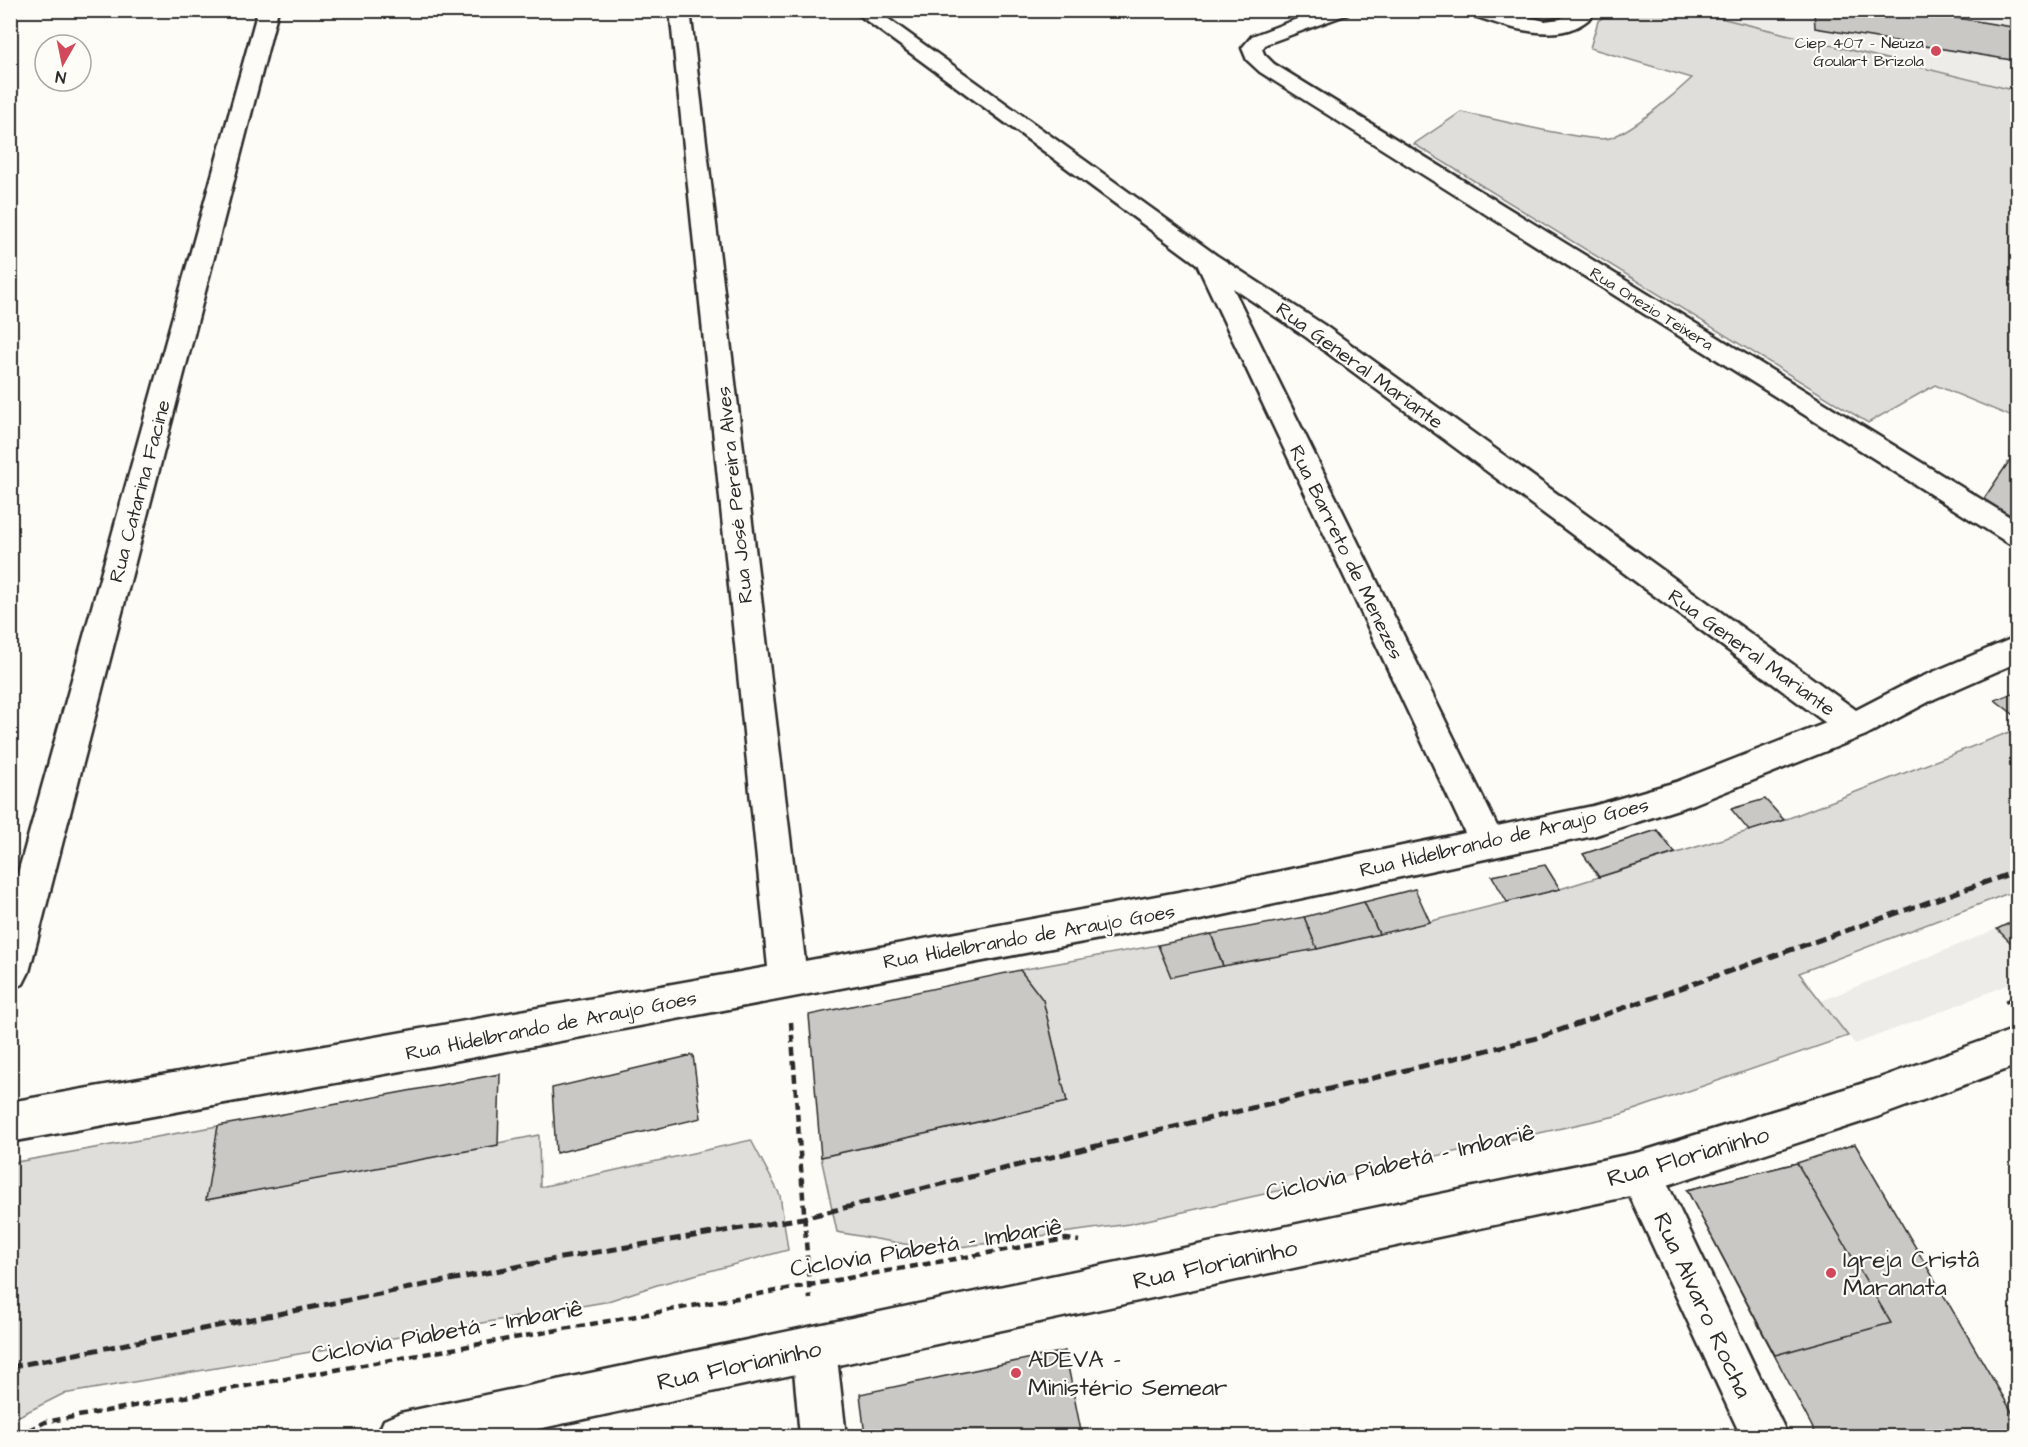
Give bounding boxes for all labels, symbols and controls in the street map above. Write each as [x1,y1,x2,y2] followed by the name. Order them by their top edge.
[1795,32,1924,72] place label: Ciep 407 - Neuza Goulart Brizola
[33,33,93,93] north arrow
[1929,44,1943,58] marker: Ciep 407 - Neuza Goulart Brizola
[54,65,67,88] text: N
[1586,262,1717,356] street label: Rua Onezio Teixera
[1270,296,1449,436] street label: Rua General Mariante
[710,385,760,605] street label: Rua José Pereira Alves
[102,397,178,586] street label: Rua Catarina Facine
[1282,441,1410,664] street label: Rua Barreto de Menezes
[1662,583,1841,723] street label: Rua General Mariante
[1357,791,1652,885] street label: Rua Hidelbrando de Araujo Goes
[881,898,1177,976] street label: Rua Hidelbrando de Araujo Goes
[403,984,699,1068] street label: Rua Hidelbrando de Araujo Goes
[1262,1115,1538,1210] street label: Ciclovia Piabetá - Imbariê
[1603,1117,1774,1196] street label: Rua Florianinho
[1644,1207,1760,1404] street label: Rua Alvaro Rocha
[788,1210,1065,1286] street label: Ciclovia Piabetá - Imbariê
[1130,1231,1301,1299] street label: Rua Florianinho
[1843,1243,1979,1305] place label: Igreja Cristâ Maranata
[1824,1266,1838,1280] marker: Igreja Cristâ Maranata
[309,1291,586,1373] street label: Ciclovia Piabetá - Imbariê
[654,1332,825,1400] street label: Rua Florianinho
[1028,1343,1227,1405] place label: ADEVA - Ministério Semear
[1009,1366,1023,1380] marker: ADEVA - Ministério Semear

